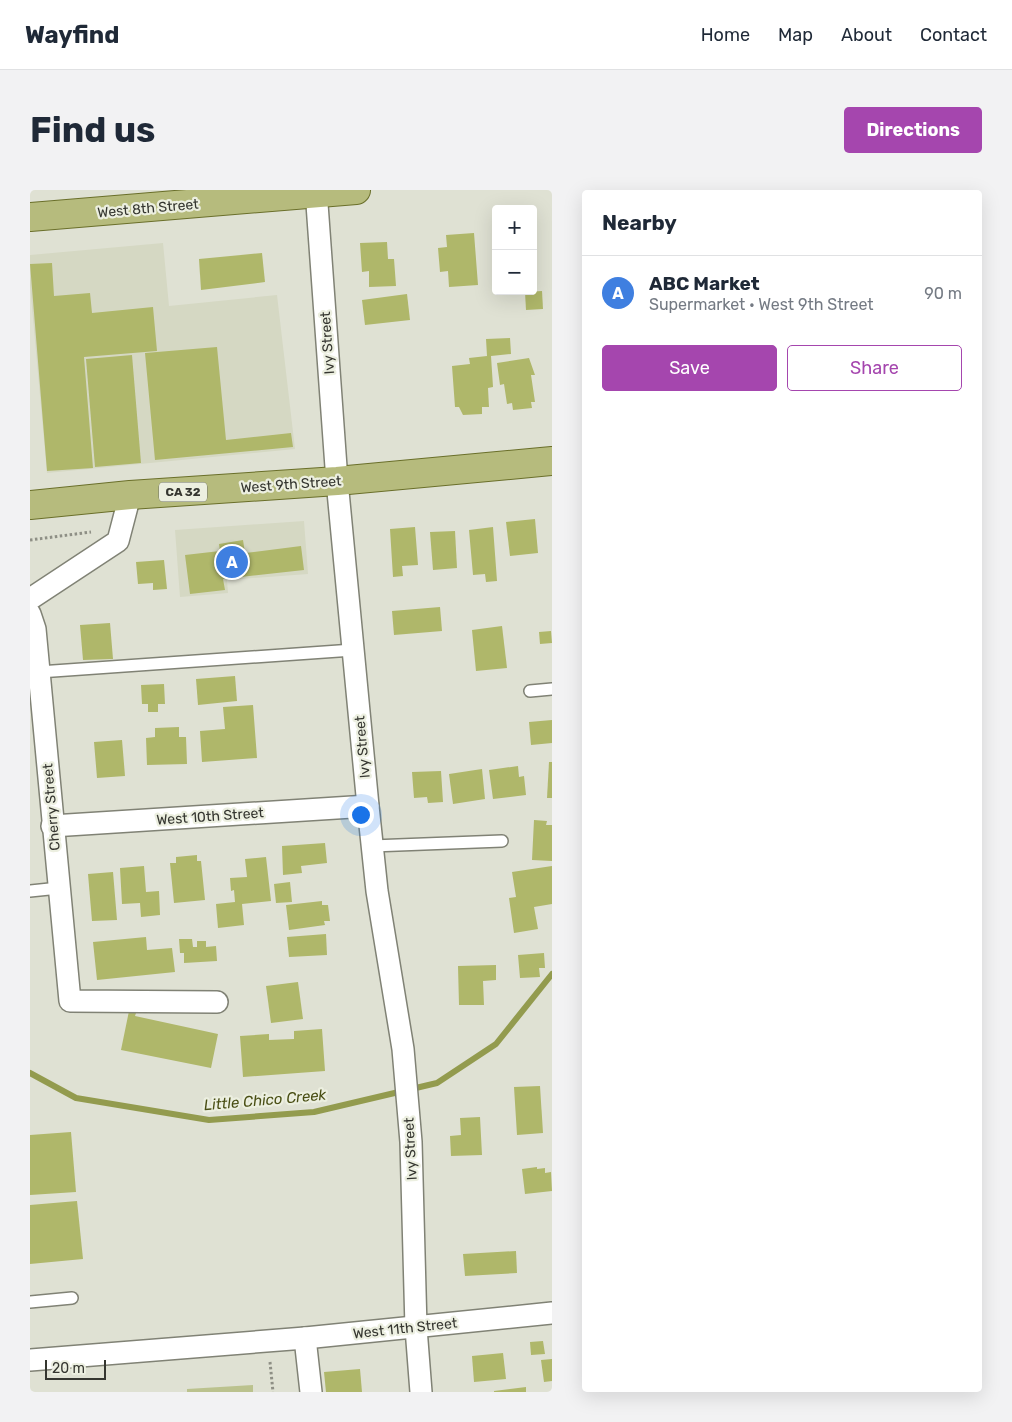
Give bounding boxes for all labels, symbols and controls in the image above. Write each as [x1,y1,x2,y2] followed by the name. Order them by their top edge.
[25,21,119,49] text: Wayfind
[701,24,750,46] text: Home
[778,24,813,46] text: Map
[841,24,892,46] text: About
[920,24,987,46] text: Contact
[844,107,982,153] button: Directions
[30,109,155,151] text: Find us
[97,196,200,221] street label: West 8th Street
[492,205,537,295] map controls
[492,205,537,250] button: +
[602,210,677,235] text: Nearby
[492,250,537,295] button: −
[649,272,760,295] text: ABC Market
[612,284,624,303] text: A
[924,284,962,303] text: 90 m
[649,295,874,314] text: Supermarket · West 9th Street
[317,311,338,375] street label: Ivy Street
[602,345,777,391] button: Save
[787,345,962,391] button: Share
[240,472,343,497] street label: West 9th Street
[159,482,207,502] road number: CA 32
[216,543,248,581] pin: A
[351,714,374,779] street label: Ivy Street
[39,762,64,851] street label: Cherry Street
[348,802,374,828] your location
[156,804,265,829] street label: West 10th Street
[203,1086,327,1114] water label: Little Chico Creek
[400,1117,421,1181] street label: Ivy Street
[352,1315,459,1342] street label: West 11th Street
[45,1357,106,1380] scale bar
[52,1360,85,1377] text: 20 m

